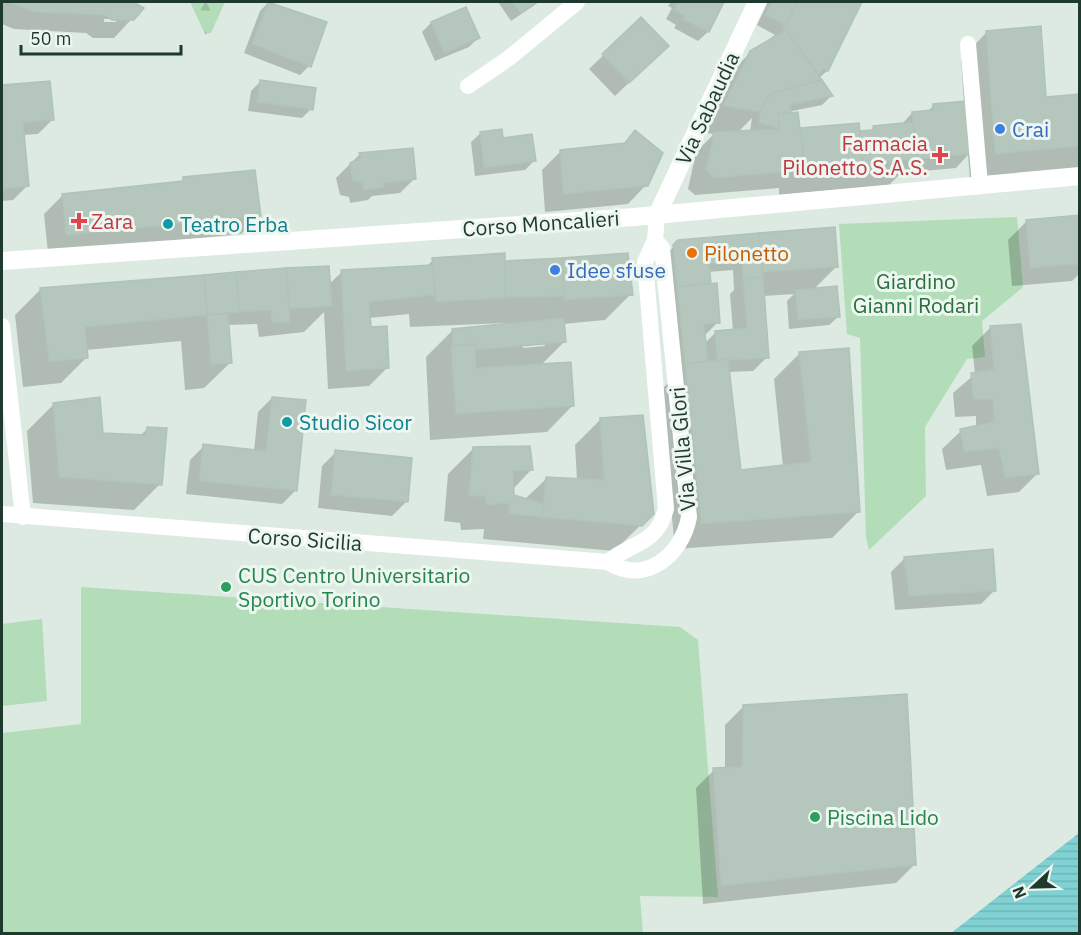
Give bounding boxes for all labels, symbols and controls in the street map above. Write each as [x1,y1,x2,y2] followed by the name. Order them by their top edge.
[21,18,182,56] scale bar
[30,27,72,50] text: 50 m
[669,47,745,169] street label: Via Sabaudia
[1012,115,1049,143] place label: Crai
[993,122,1007,136] marker: Crai
[782,129,928,181] place label: Farmacia Pilonetto S.A.S.
[933,148,947,162] marker: Farmacia Pilonetto S.A.S.
[462,204,620,242] street label: Corso Moncalieri
[91,207,133,235] place label: Zara
[180,210,288,238] place label: Teatro Erba
[72,214,86,228] marker: Zara
[161,217,175,231] marker: Teatro Erba
[704,239,789,267] place label: Pilonetto
[685,246,699,260] marker: Pilonetto
[567,256,666,284] place label: Idee sfuse
[548,263,562,277] marker: Idee sfuse
[853,267,979,319] park label: Giardino Gianni Rodari
[663,386,701,512] street label: Via Villa Glori
[299,408,412,436] place label: Studio Sicor
[280,415,294,429] marker: Studio Sicor
[247,521,363,557] street label: Corso Sicilia
[238,561,470,613] place label: CUS Centro Universitario Sportivo Torino
[219,580,233,594] marker: CUS Centro Universitario Sportivo Torino
[827,803,939,831] place label: Piscina Lido
[808,810,822,824] marker: Piscina Lido
[1003,857,1063,917] north arrow
[1008,883,1031,902] text: N

